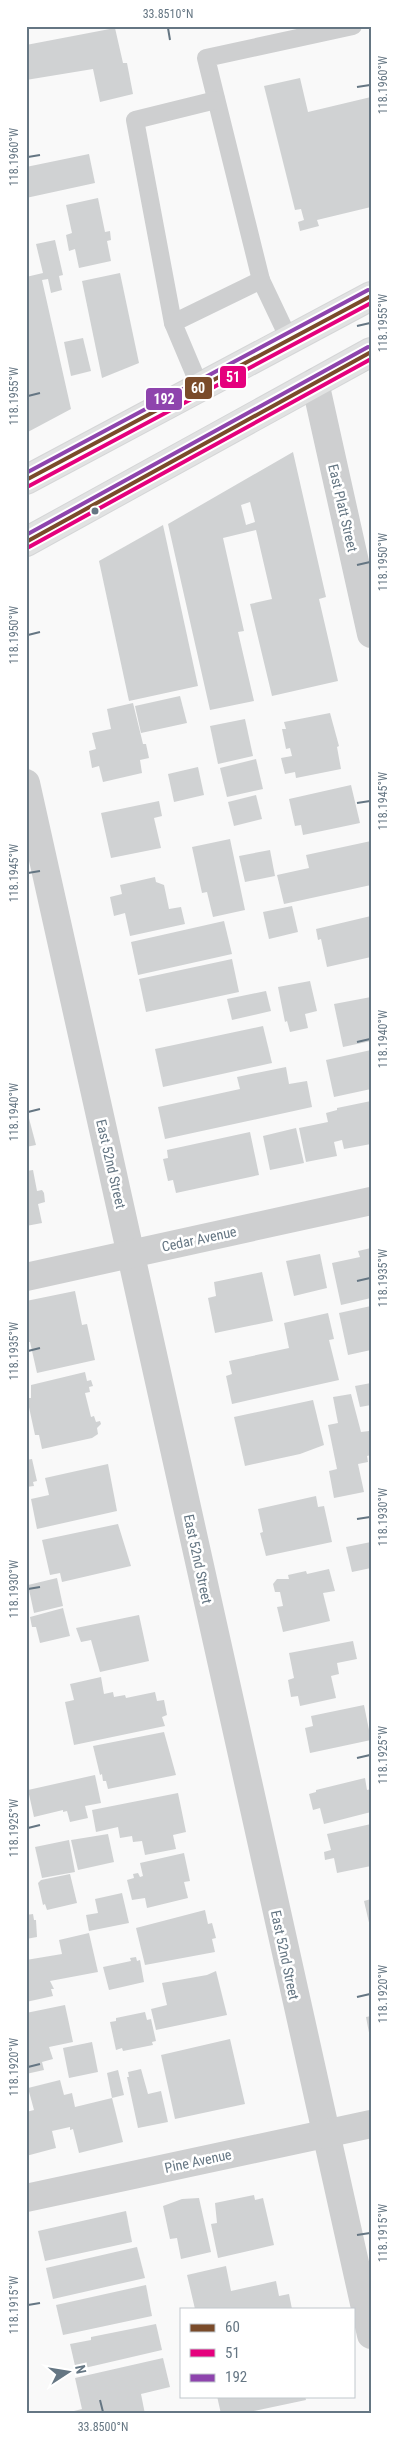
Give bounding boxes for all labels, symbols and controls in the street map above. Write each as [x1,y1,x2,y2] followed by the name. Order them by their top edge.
[143,7,193,21] text: 33.8510°N
[376,56,390,114] text: 118.1960°W
[7,128,21,186] text: 118.1960°W
[376,294,390,352] text: 118.1955°W
[219,365,247,389] line badge: 51
[7,367,21,425] text: 118.1955°W
[226,369,240,385] text: 51
[184,376,213,400] line badge: 60
[191,380,205,396] text: 60
[145,387,183,411] line badge: 192
[153,391,175,407] text: 192
[325,463,361,553] street label: East Platt Street
[90,506,100,516] unlabelled marker
[376,533,390,591] text: 118.1950°W
[7,606,21,664] text: 118.1950°W
[376,772,390,830] text: 118.1945°W
[7,844,21,902] text: 118.1945°W
[376,1010,390,1068] text: 118.1940°W
[7,1083,21,1141] text: 118.1940°W
[93,1118,129,1210] street label: East 52nd Street
[160,1223,238,1255] street label: Cedar Avenue
[376,1249,390,1307] text: 118.1935°W
[7,1322,21,1380] text: 118.1935°W
[376,1488,390,1546] text: 118.1930°W
[181,1513,215,1605] street label: East 52nd Street
[7,1560,21,1618] text: 118.1930°W
[376,1726,390,1784] text: 118.1925°W
[7,1799,21,1857] text: 118.1925°W
[268,1909,302,2001] street label: East 52nd Street
[376,1965,390,2023] text: 118.1920°W
[7,2038,21,2096] text: 118.1920°W
[163,2146,233,2176] street label: Pine Avenue
[376,2204,390,2262] text: 118.1915°W
[7,2276,21,2334] text: 118.1915°W
[180,2308,354,2398] legend
[225,2318,240,2336] text: 60
[225,2344,240,2362] text: 51
[42,2348,92,2398] north arrow
[72,2363,89,2375] text: N
[225,2368,247,2386] text: 192
[78,2420,128,2434] text: 33.8500°N

